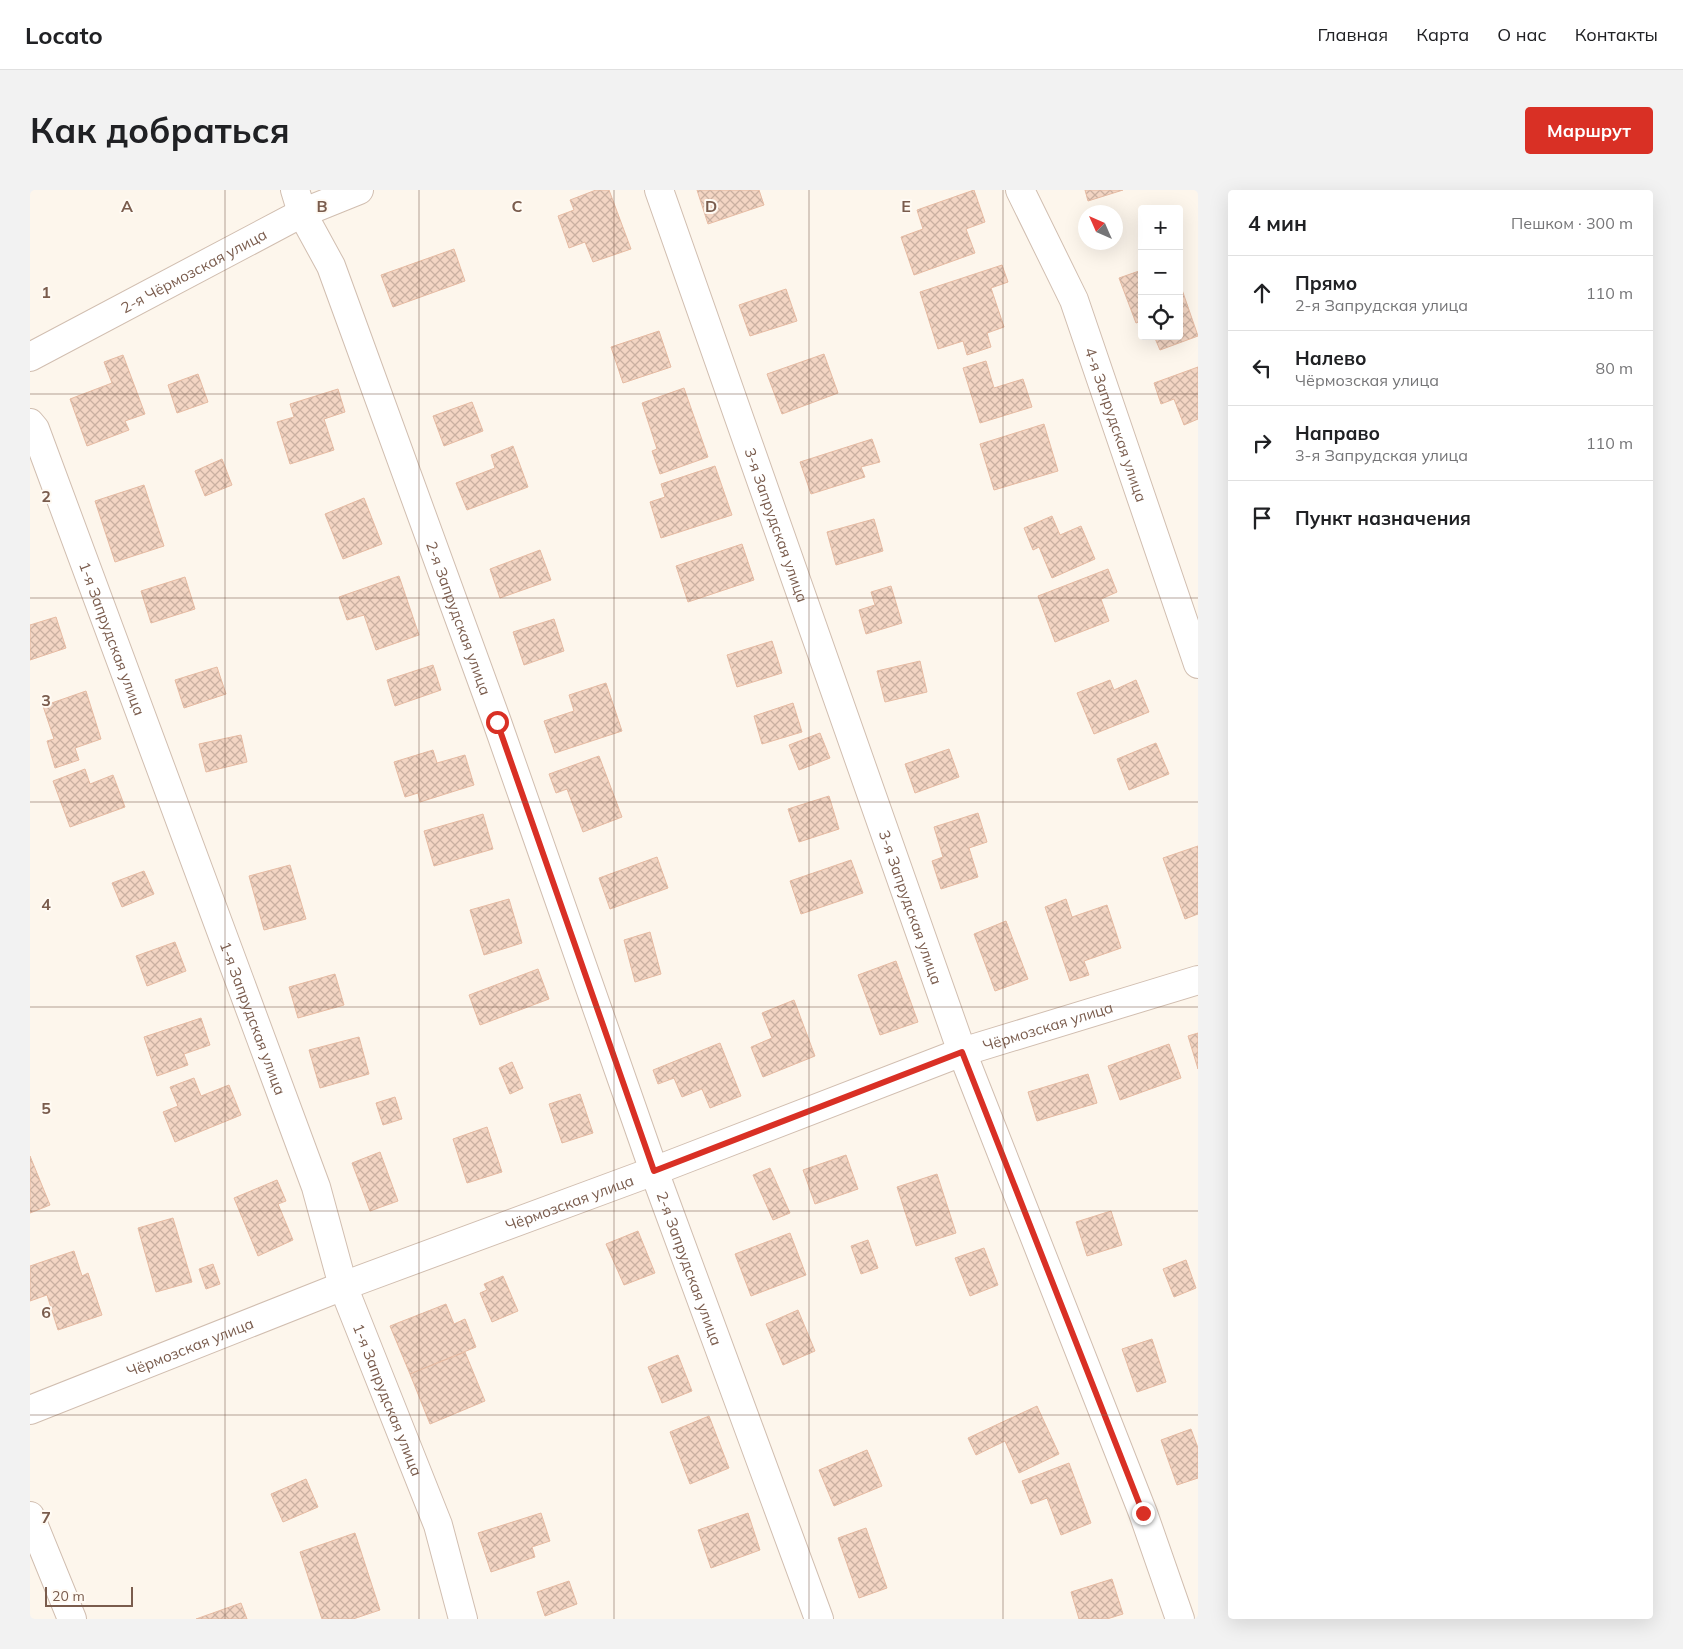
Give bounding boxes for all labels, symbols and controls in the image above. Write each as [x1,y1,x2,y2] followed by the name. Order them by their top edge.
[25,20,103,50] text: Locato
[1318,23,1388,46] text: Главная
[1416,23,1469,46] text: Карта
[1497,23,1547,46] text: О нас
[1575,23,1658,46] text: Контакты
[1525,107,1653,154] button: Маршрут
[30,108,290,152] text: Как добраться
[121,196,133,216] text: A
[316,196,328,216] text: B
[512,196,523,216] text: C
[705,196,717,216] text: D
[901,196,911,216] text: E
[1078,205,1123,250] north arrow
[1138,205,1183,340] map controls
[1138,205,1183,250] button: +
[1248,210,1307,236] text: 4 мин
[1511,213,1633,233] text: Пешком · 300 m
[117,224,270,317] street label: 2-я Чёрмозская улица
[1138,250,1183,295] button: −
[1295,271,1357,295] text: Прямо
[1248,279,1276,307] icon: ahead
[41,282,51,302] text: 1
[1586,283,1633,303] text: 110 m
[1138,295,1183,340] button: locate
[1295,295,1468,315] text: 2-я Запрудская улица
[1081,345,1152,504] street label: 4-я Запрудская улица
[1295,346,1367,370] text: Налево
[1248,354,1276,382] icon: left
[1596,358,1633,378] text: 80 m
[1295,370,1439,390] text: Чёрмозская улица
[1295,421,1380,445] text: Направо
[1248,429,1276,457] icon: right
[1586,433,1633,453] text: 110 m
[741,445,813,605] street label: 3-я Запрудская улица
[1295,445,1468,465] text: 3-я Запрудская улица
[41,486,51,506] text: 2
[1248,504,1276,532] icon: arrive
[1295,506,1471,530] text: Пункт назначения
[422,538,496,697] street label: 2-я Запрудская улица
[75,559,150,718] street label: 1-я Запрудская улица
[41,690,51,710] text: 3
[486,711,509,734] route start
[875,827,947,987] street label: 3-я Запрудская улица
[41,894,51,914] text: 4
[216,939,290,1097] street label: 1-я Запрудская улица
[980,997,1115,1055] street label: Чёрмозская улица
[41,1098,51,1118] text: 5
[503,1170,636,1235] street label: Чёрмозская улица
[653,1189,727,1348] street label: 2-я Запрудская улица
[41,1302,51,1322] text: 6
[124,1313,256,1380] street label: Чёрмозская улица
[349,1321,427,1478] street label: 1-я Запрудская улица
[1132,1502,1155,1525] route end
[41,1507,51,1527] text: 7
[45,1584,132,1607] scale bar
[52,1587,85,1605] text: 20 m

